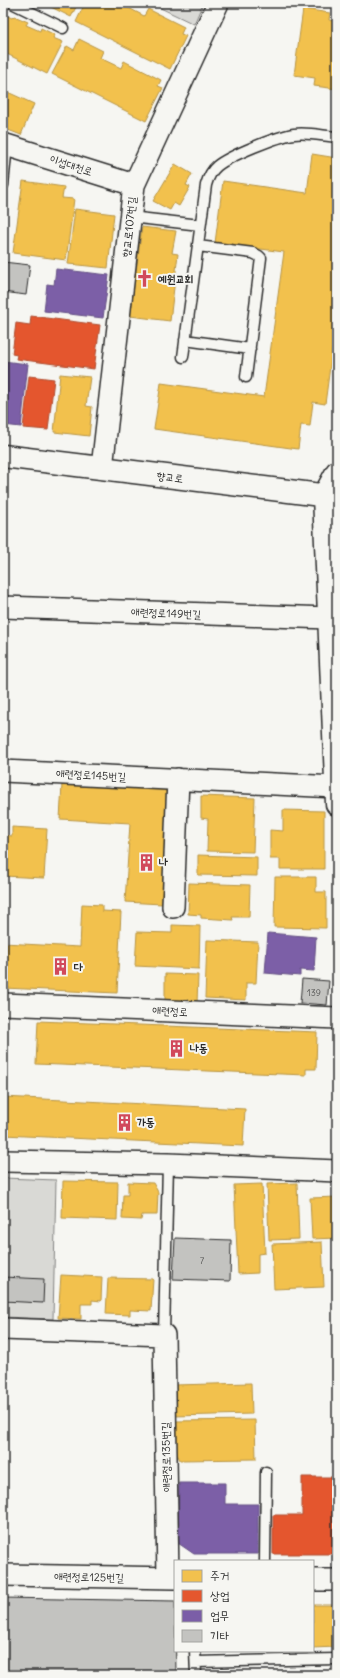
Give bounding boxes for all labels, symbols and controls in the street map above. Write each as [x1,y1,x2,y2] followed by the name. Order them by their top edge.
[48,152,94,179] street label: 이섭대천로
[119,196,139,258] street label: 향교로107번길
[135,269,155,289] church icon: 예원교회
[158,272,194,286] place label: 예원교회
[156,468,184,486] street label: 향교로
[131,605,201,621] street label: 애련정로149번길
[56,766,127,784] street label: 애련정로145번길
[136,852,156,872] building icon: 나
[159,855,168,869] place label: 나
[51,957,71,977] building icon: 다
[74,960,83,974] place label: 다
[307,987,321,998] house number: 139
[152,1003,188,1019] street label: 애련정로
[167,1038,187,1058] building icon: 나동
[190,1041,208,1055] place label: 나동
[114,1112,134,1132] building icon: 가동
[137,1115,155,1129] place label: 가동
[200,1255,205,1266] house number: 7
[158,1422,174,1492] street label: 애련정로135번길
[174,1560,314,1652] legend
[210,1568,229,1583] text: 주거
[54,1569,124,1585] street label: 애련정로125번길
[210,1588,229,1603] text: 상업
[210,1608,229,1623] text: 업무
[210,1628,230,1643] text: 기타

